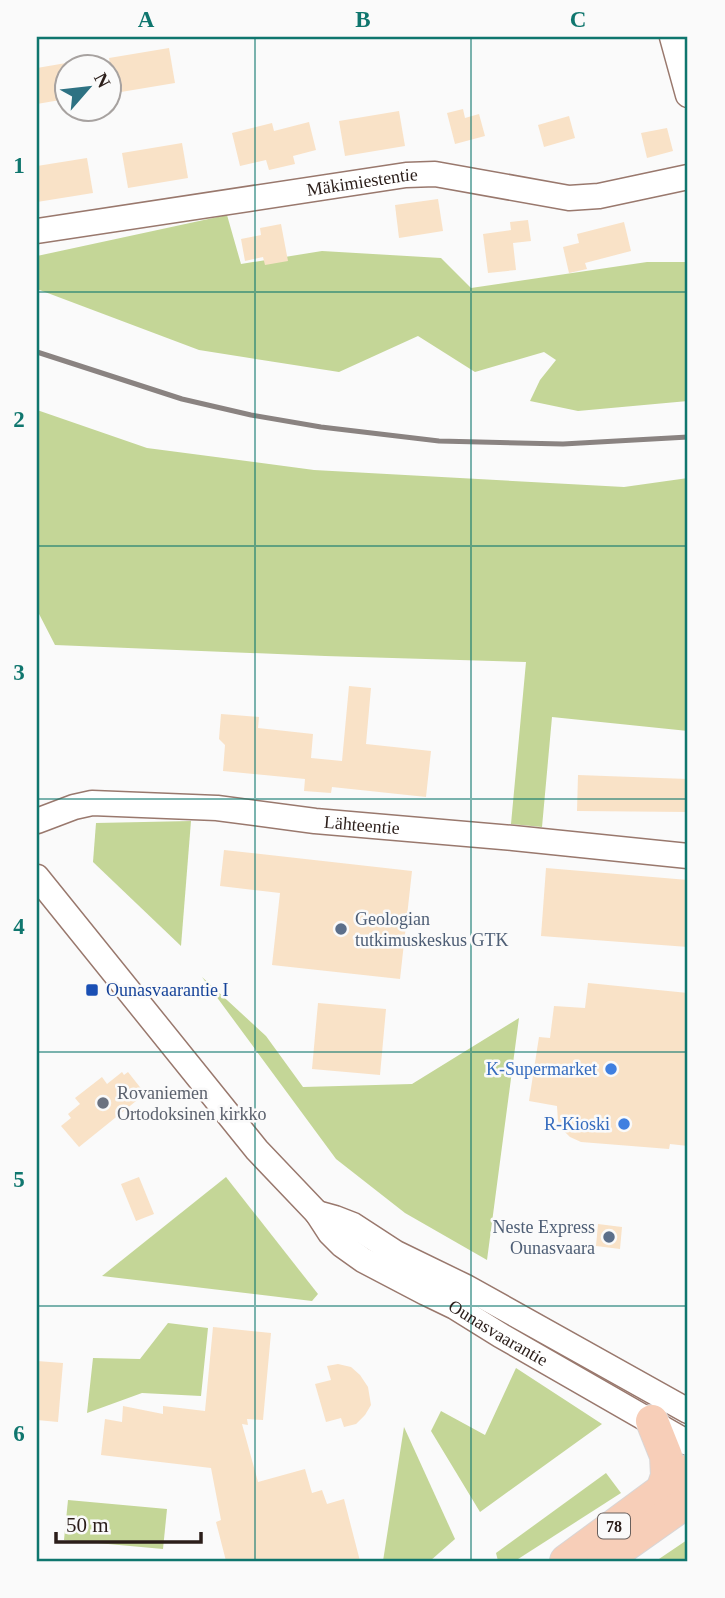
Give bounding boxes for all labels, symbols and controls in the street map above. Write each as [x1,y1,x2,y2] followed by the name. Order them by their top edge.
[138,7,155,32] text: A
[355,7,371,32] text: B
[570,7,586,32] text: C
[52,52,122,122] north arrow
[90,69,115,91] text: N
[13,153,25,178] text: 1
[305,165,418,200] street label: Mäkimiestentie
[13,407,25,432] text: 2
[13,660,25,685] text: 3
[323,812,401,838] street label: Lähteentie
[355,909,509,950] place label: Geologian tutkimuskeskus GTK
[13,914,25,939] text: 4
[333,921,349,937] marker: Geologian tutkimuskeskus GTK
[106,980,228,1000] place label: Ounasvaarantie I
[84,982,100,998] marker: Ounasvaarantie I
[486,1059,597,1079] place label: K-Supermarket
[603,1061,619,1077] marker: K-Supermarket
[117,1083,266,1124] place label: Rovaniemen Ortodoksinen kirkko
[95,1095,111,1111] marker: Rovaniemen Ortodoksinen kirkko
[544,1114,610,1134] place label: R-Kioski
[616,1116,632,1132] marker: R-Kioski
[13,1167,25,1192] text: 5
[493,1217,595,1258] place label: Neste Express Ounasvaara
[601,1229,617,1245] marker: Neste Express Ounasvaara
[445,1296,551,1370] street label: Ounasvaarantie
[13,1421,25,1446] text: 6
[56,1500,201,1544] scale bar
[66,1513,109,1537] text: 50 m
[598,1514,630,1538] road number: 78

